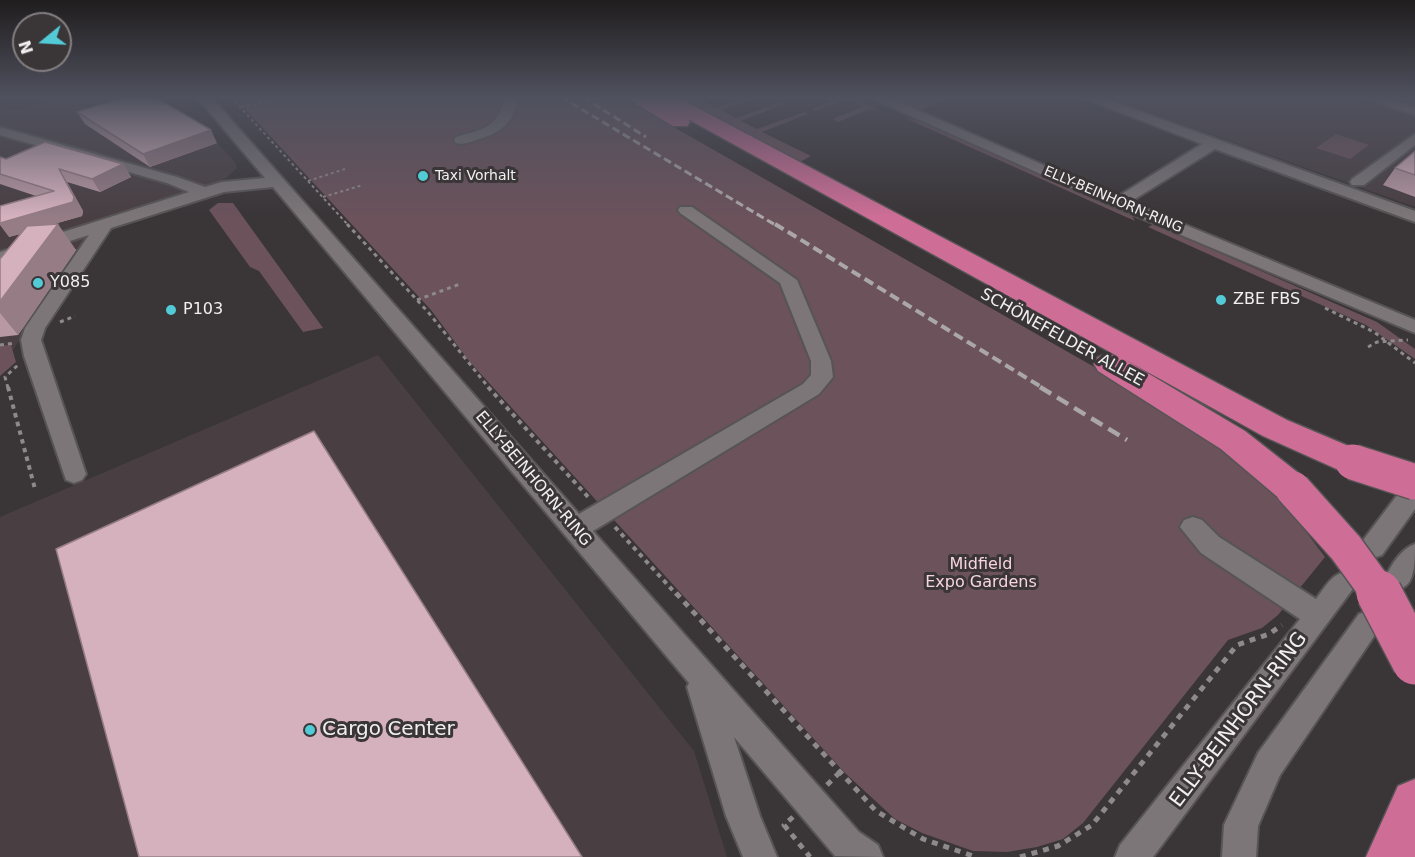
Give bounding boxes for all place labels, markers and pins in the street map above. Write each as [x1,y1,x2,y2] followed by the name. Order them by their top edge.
[435,168,516,184] place label: Taxi Vorhalt
[416,169,430,183] marker: Taxi Vorhalt
[50,273,90,293] place label: Y085
[31,276,45,290] marker: Y085
[1233,290,1300,310] place label: ZBE FBS
[1214,293,1228,307] marker: ZBE FBS
[183,300,223,320] place label: P103
[164,303,178,317] marker: P103
[322,718,455,742] place label: Cargo Center
[303,723,317,737] marker: Cargo Center

